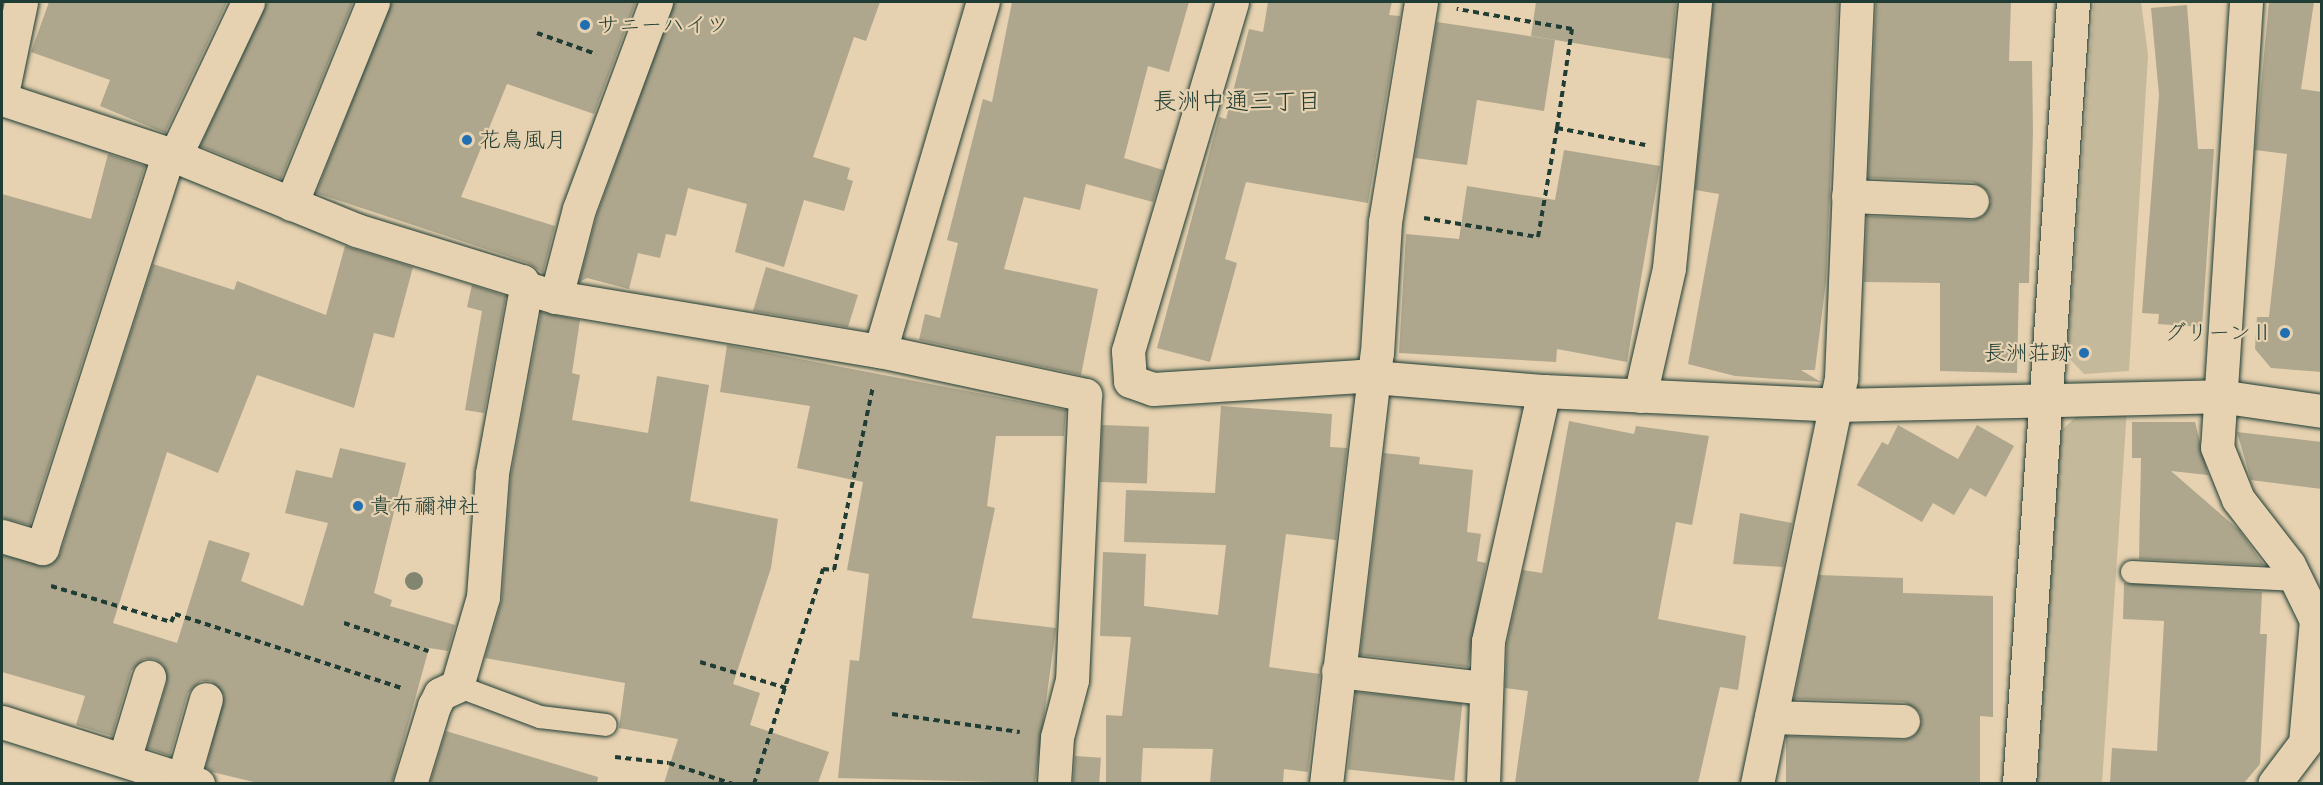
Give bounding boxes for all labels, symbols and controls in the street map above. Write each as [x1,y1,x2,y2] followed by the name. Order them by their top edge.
[597,12,729,38] place label: サニーハイツ
[578,18,592,32] marker: サニーハイツ
[1153,88,1321,116] district label: 長洲中通三丁目
[479,127,567,153] place label: 花鳥風月
[460,133,474,147] marker: 花鳥風月
[2163,320,2273,346] place label: グリーンⅡ
[2278,326,2292,340] marker: グリーンⅡ
[1984,340,2072,366] place label: 長洲荘跡
[2077,346,2091,360] marker: 長洲荘跡
[370,493,480,519] place label: 貴布禰神社
[351,499,365,513] marker: 貴布禰神社

